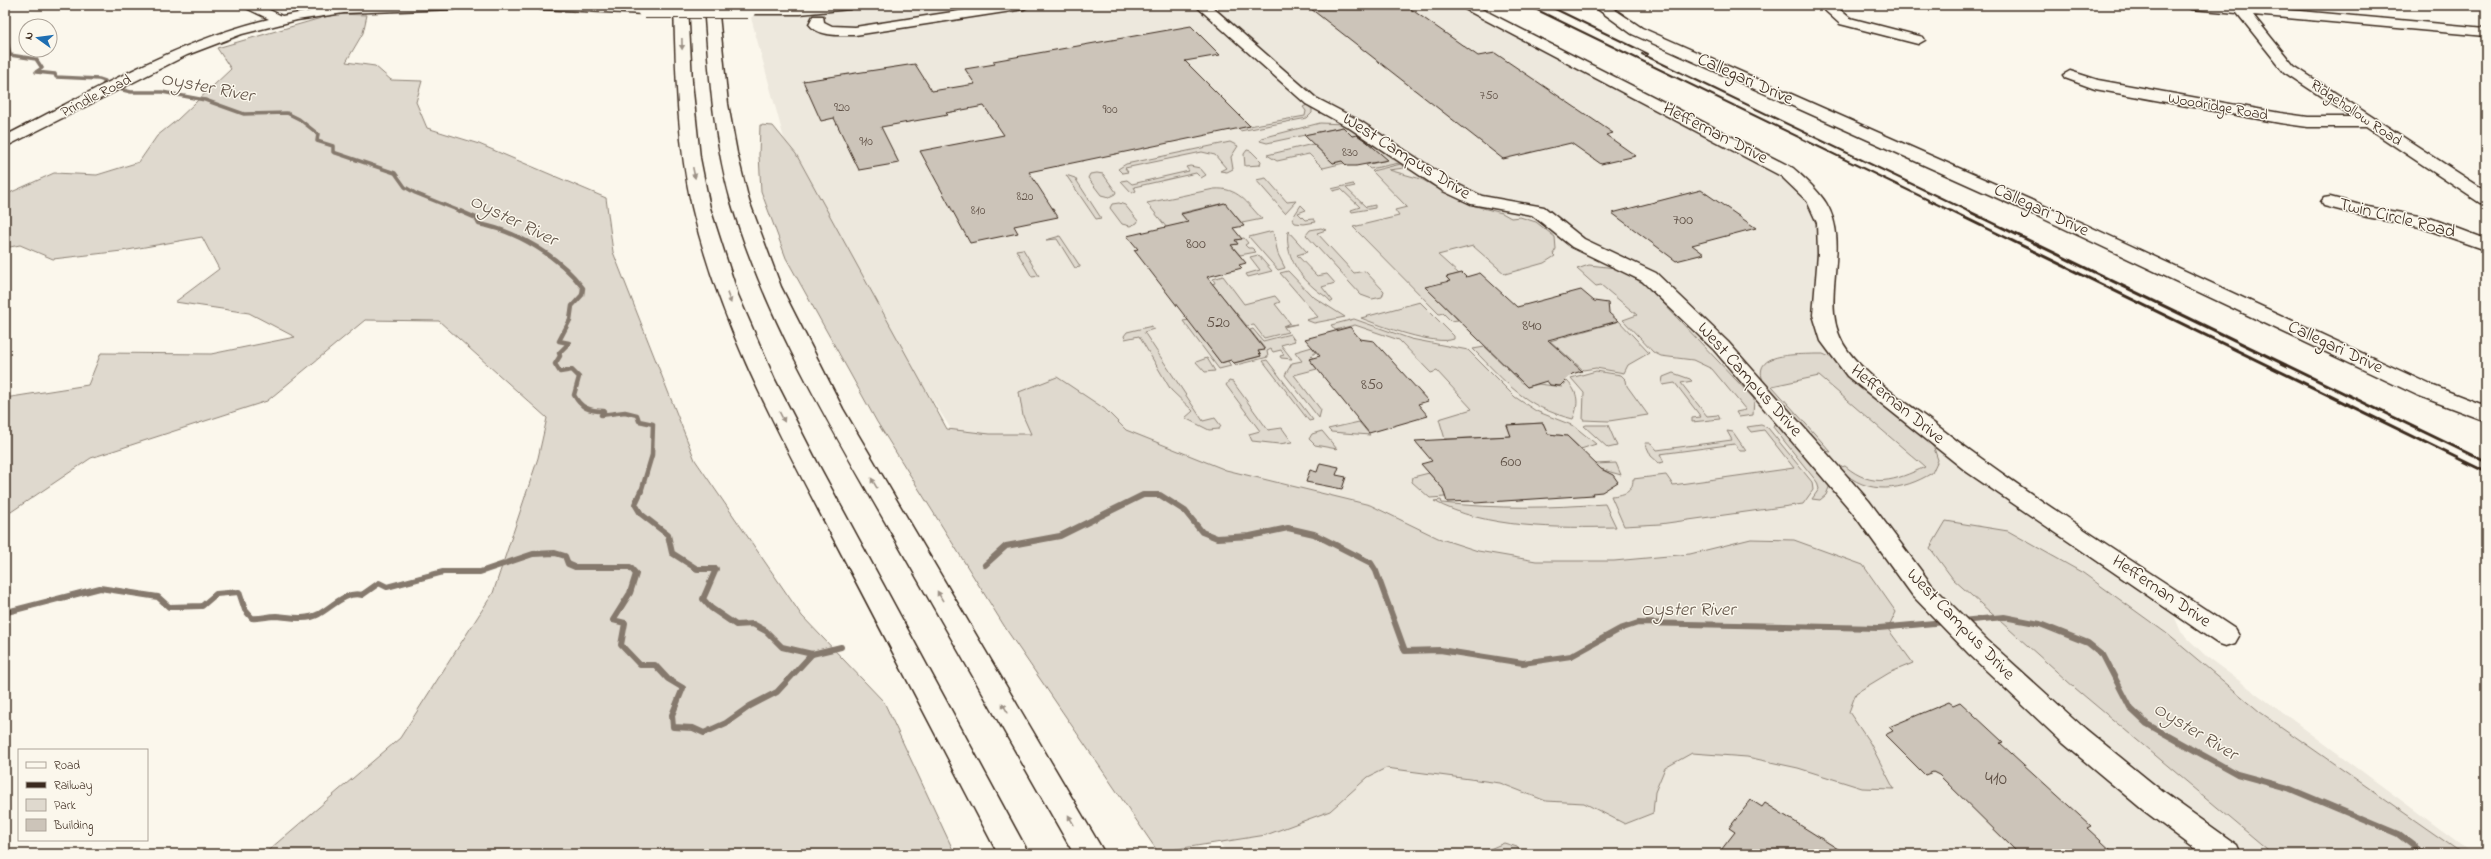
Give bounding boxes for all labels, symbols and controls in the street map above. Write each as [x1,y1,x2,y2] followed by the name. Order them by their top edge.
[18,18,58,58] north arrow
[21,30,38,41] text: N
[679,38,686,50] one-way arrow
[1693,47,1798,114] street label: Callegari Drive
[158,66,258,111] water label: Oyster River
[57,69,136,123] street label: Prindle Road
[2305,74,2407,153] street label: Ridgehollow Road
[1480,86,1499,105] house number: 750
[2166,87,2270,128] street label: Woodridge Road
[1658,96,1773,172] street label: Heffernan Drive
[834,98,850,117] house number: 920
[1102,100,1118,119] house number: 900
[1337,107,1476,207] street label: West Campus Drive
[859,132,873,151] house number: 910
[1342,143,1358,162] house number: 830
[691,167,697,179] one-way arrow
[1989,178,2094,246] street label: Callegari Drive
[1017,187,1034,206] house number: 820
[465,188,563,255] water label: Oyster River
[2336,192,2458,246] street label: Twin Circle Road
[971,201,986,220] house number: 810
[1673,208,1693,232] house number: 700
[1186,232,1206,256] house number: 800
[727,293,733,305] one-way arrow
[1206,311,1230,335] house number: 520
[1522,314,1542,338] house number: 840
[2283,315,2388,383] street label: Callegari Drive
[1690,317,1808,444] street label: West Campus Drive
[1844,359,1950,452] street label: Heffernan Drive
[1361,373,1383,397] house number: 850
[779,411,785,423] one-way arrow
[1501,450,1522,474] house number: 600
[871,477,878,489] one-way arrow
[2106,549,2217,635] street label: Heffernan Drive
[1900,563,2021,687] street label: West Campus Drive
[936,590,943,602] one-way arrow
[1641,597,1737,624] water label: Oyster River
[2148,696,2244,769] water label: Oyster River
[1002,702,1009,714] one-way arrow
[18,749,148,841] legend
[54,757,80,775] text: Road
[1985,766,2007,793] house number: 410
[54,777,93,796] text: Railway
[54,797,76,815] text: Park
[1067,814,1074,826] one-way arrow
[53,817,93,836] text: Building

